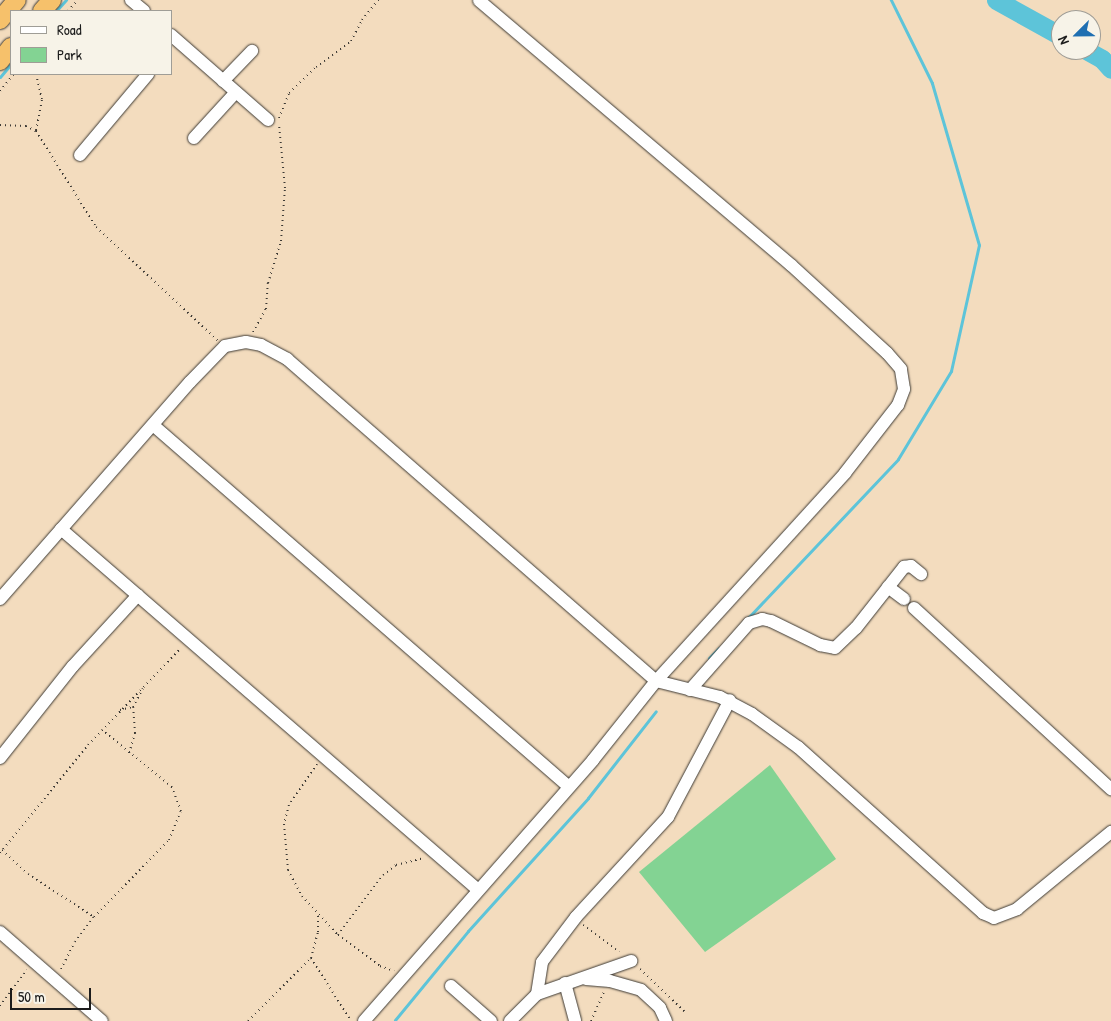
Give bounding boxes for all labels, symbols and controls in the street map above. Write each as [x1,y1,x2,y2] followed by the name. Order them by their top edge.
[10,10,172,75] legend
[1051,10,1101,60] north arrow
[57,19,82,40] text: Road
[1052,34,1073,48] text: N
[57,44,82,65] text: Park
[12,978,94,1010] scale bar
[18,986,45,1007] text: 50 m

